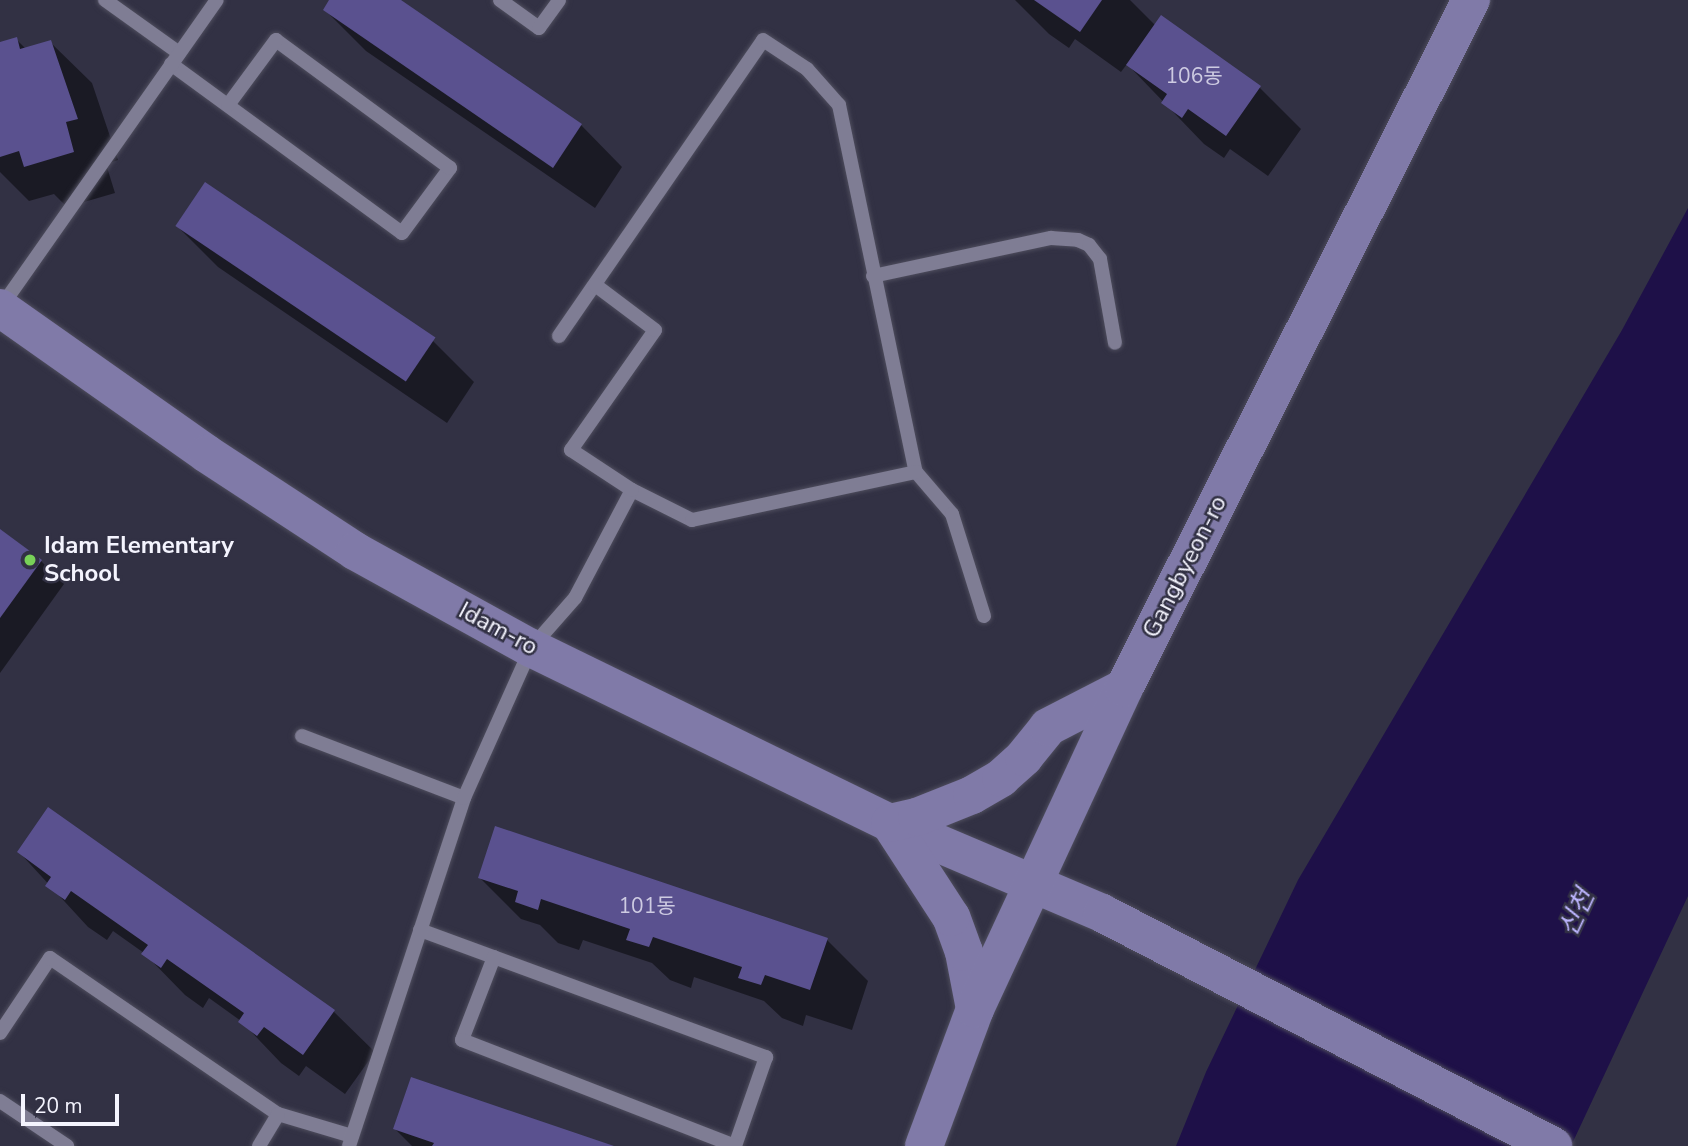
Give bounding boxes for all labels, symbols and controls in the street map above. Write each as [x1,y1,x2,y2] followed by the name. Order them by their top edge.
[1165,63,1223,89] house number: 106동
[1137,491,1233,643] street label: Gangbyeon-ro
[44,532,234,588] place label: Idam Elementary School
[22,552,38,568] marker: Idam Elementary School
[454,596,542,662] street label: Idam-ro
[1553,885,1601,941] water label: 신천
[618,893,676,919] house number: 101동
[24,1080,122,1124] scale bar
[34,1092,83,1120] text: 20 m

